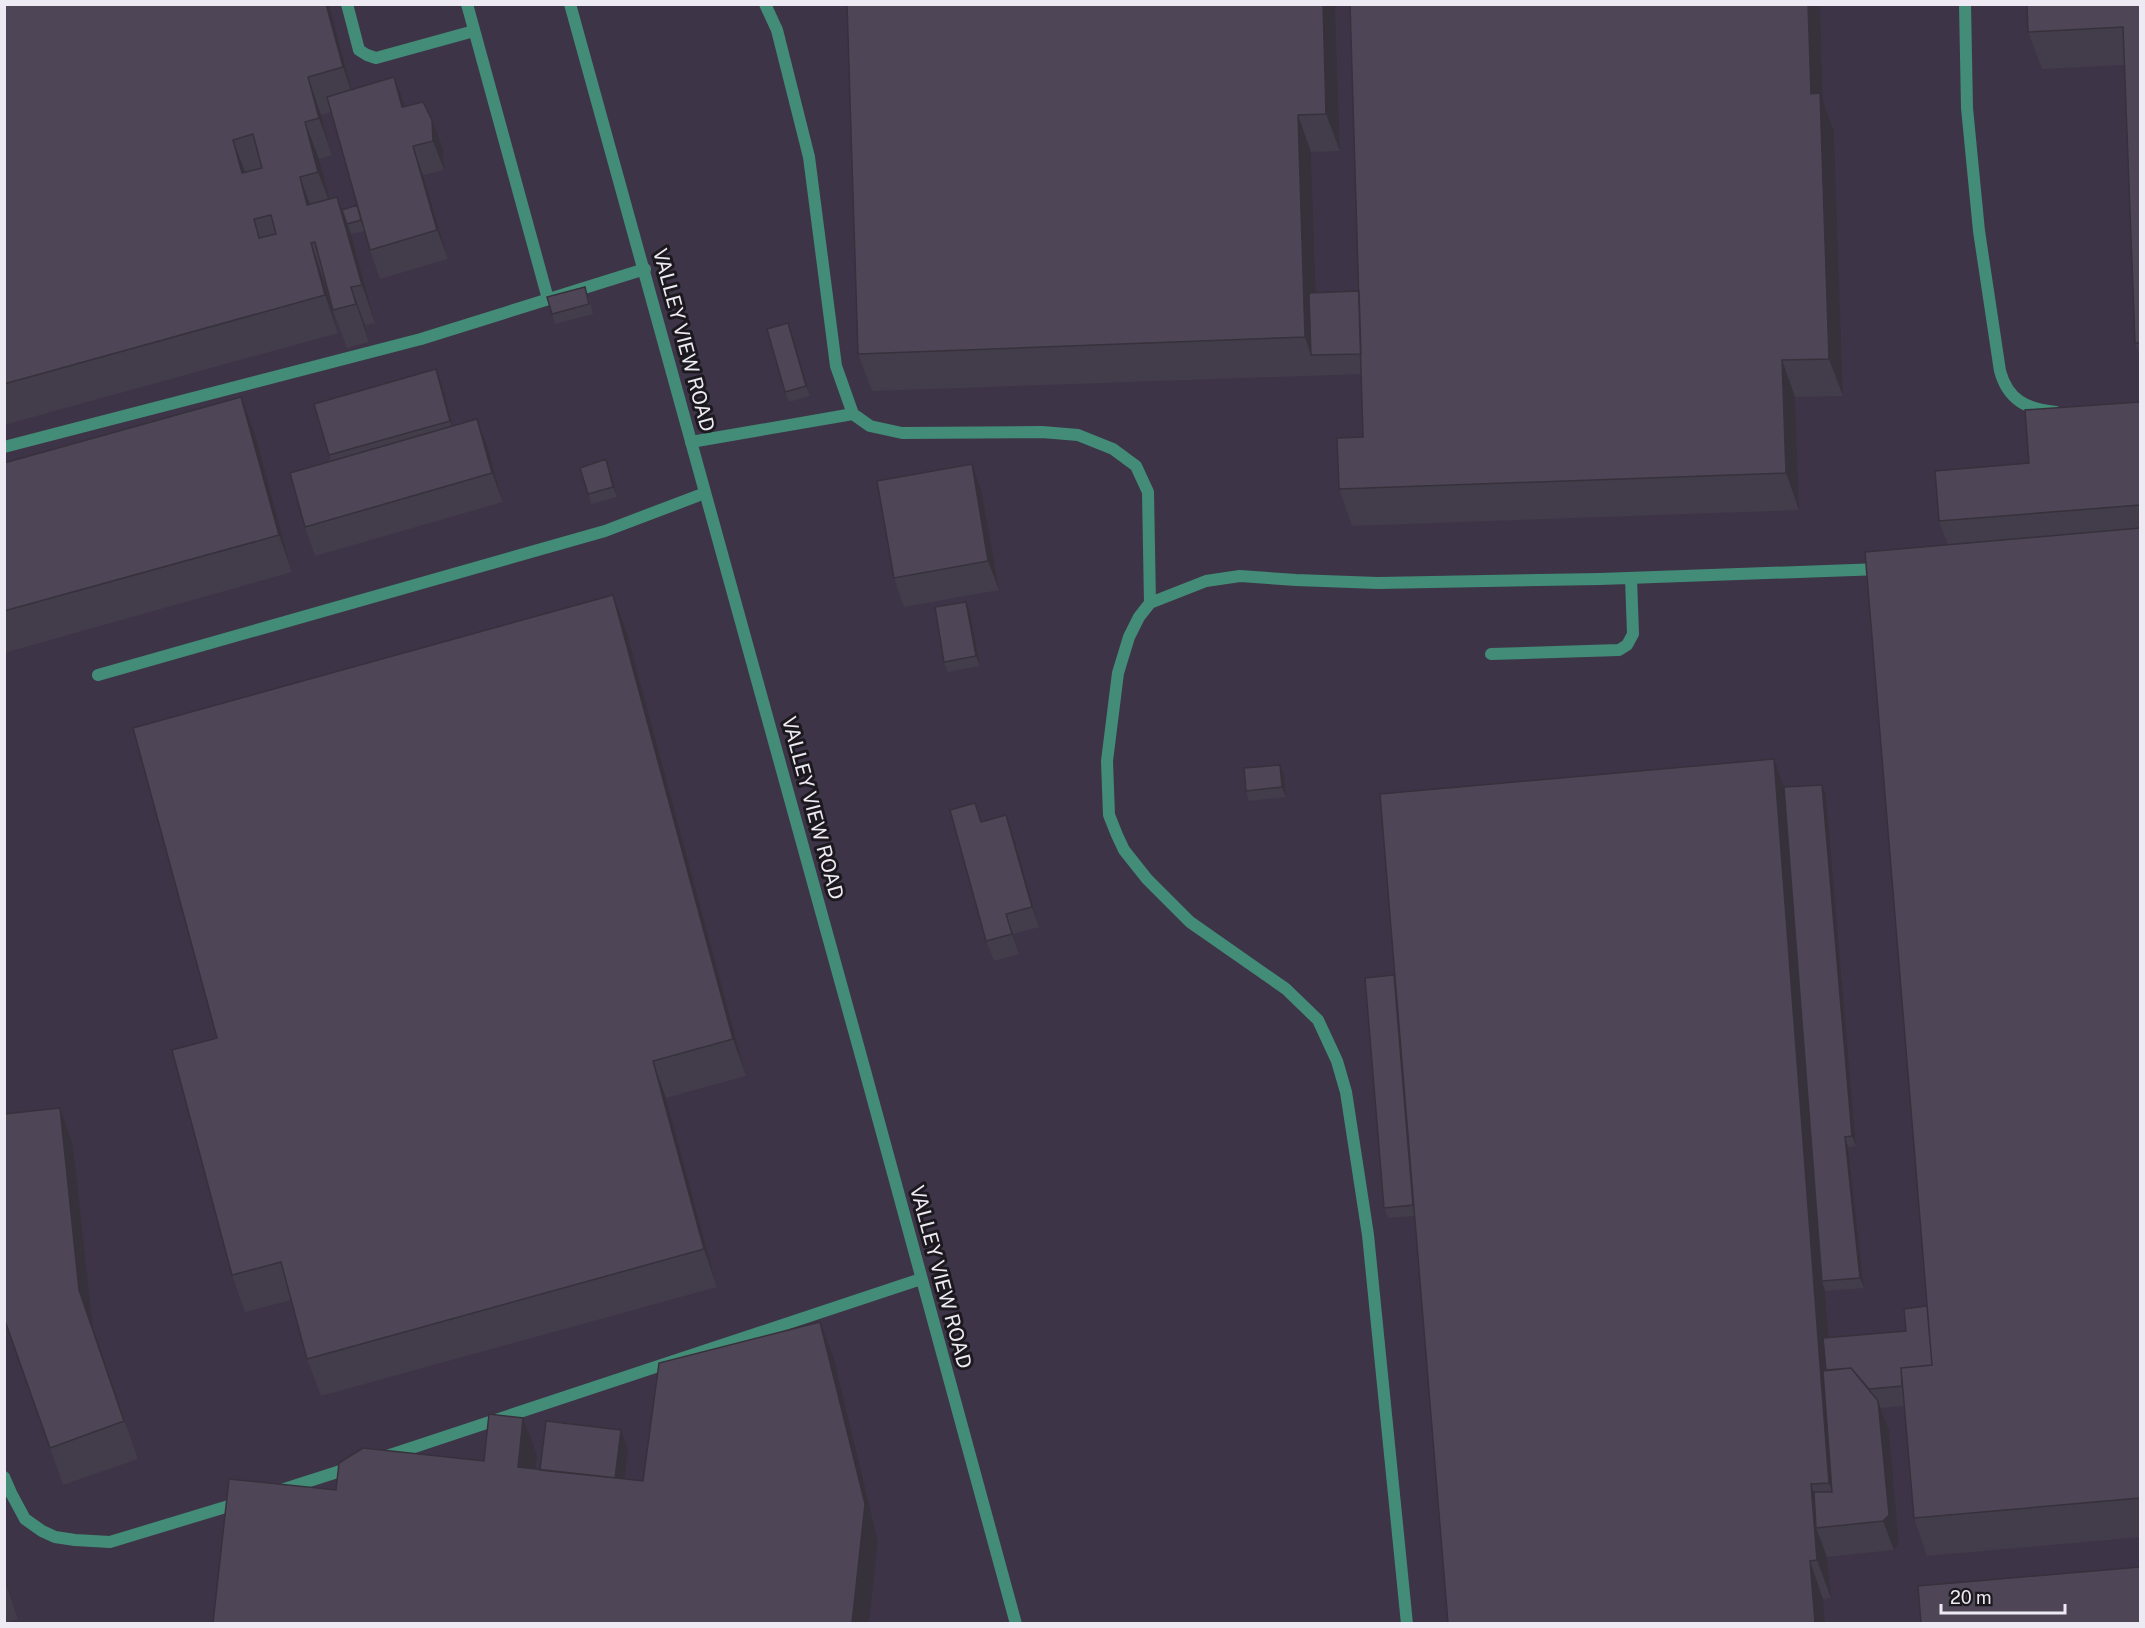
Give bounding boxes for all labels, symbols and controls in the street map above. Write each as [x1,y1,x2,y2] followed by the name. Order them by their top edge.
[648,246,720,434] street label: VALLEY VIEW ROAD
[777,714,849,902] street label: VALLEY VIEW ROAD
[905,1183,977,1371] street label: VALLEY VIEW ROAD
[1941,1577,2066,1615] scale bar
[1950,1587,1992,1608] text: 20 m

